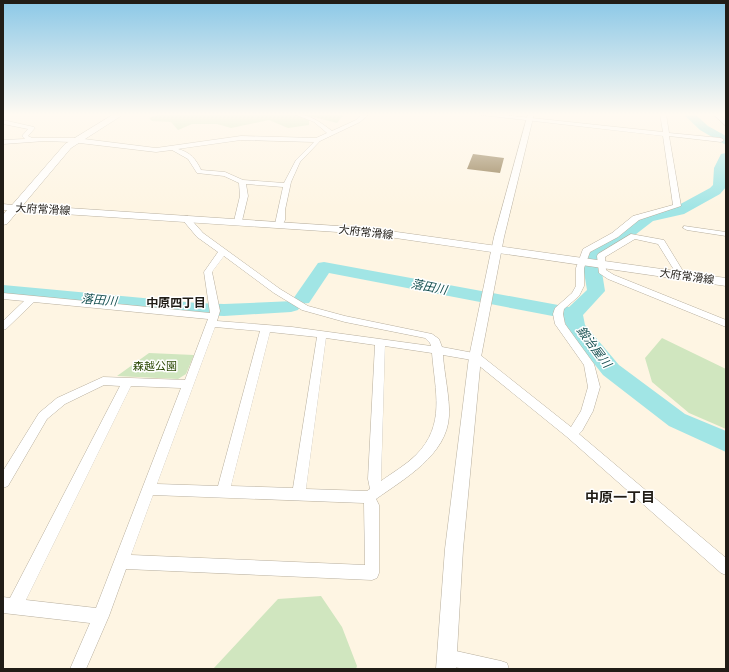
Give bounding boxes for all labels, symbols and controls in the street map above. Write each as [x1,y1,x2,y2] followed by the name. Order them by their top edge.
[15,201,71,216] street label: 大府常滑線
[338,222,394,241] street label: 大府常滑線
[659,265,715,286] street label: 大府常滑線
[410,276,450,298] water label: 落田川
[80,290,120,309] water label: 落田川
[146,295,206,310] district label: 中原四丁目
[574,323,616,372] water label: 鍛治屋川
[133,359,177,372] park label: 森越公園
[585,488,655,505] district label: 中原一丁目

